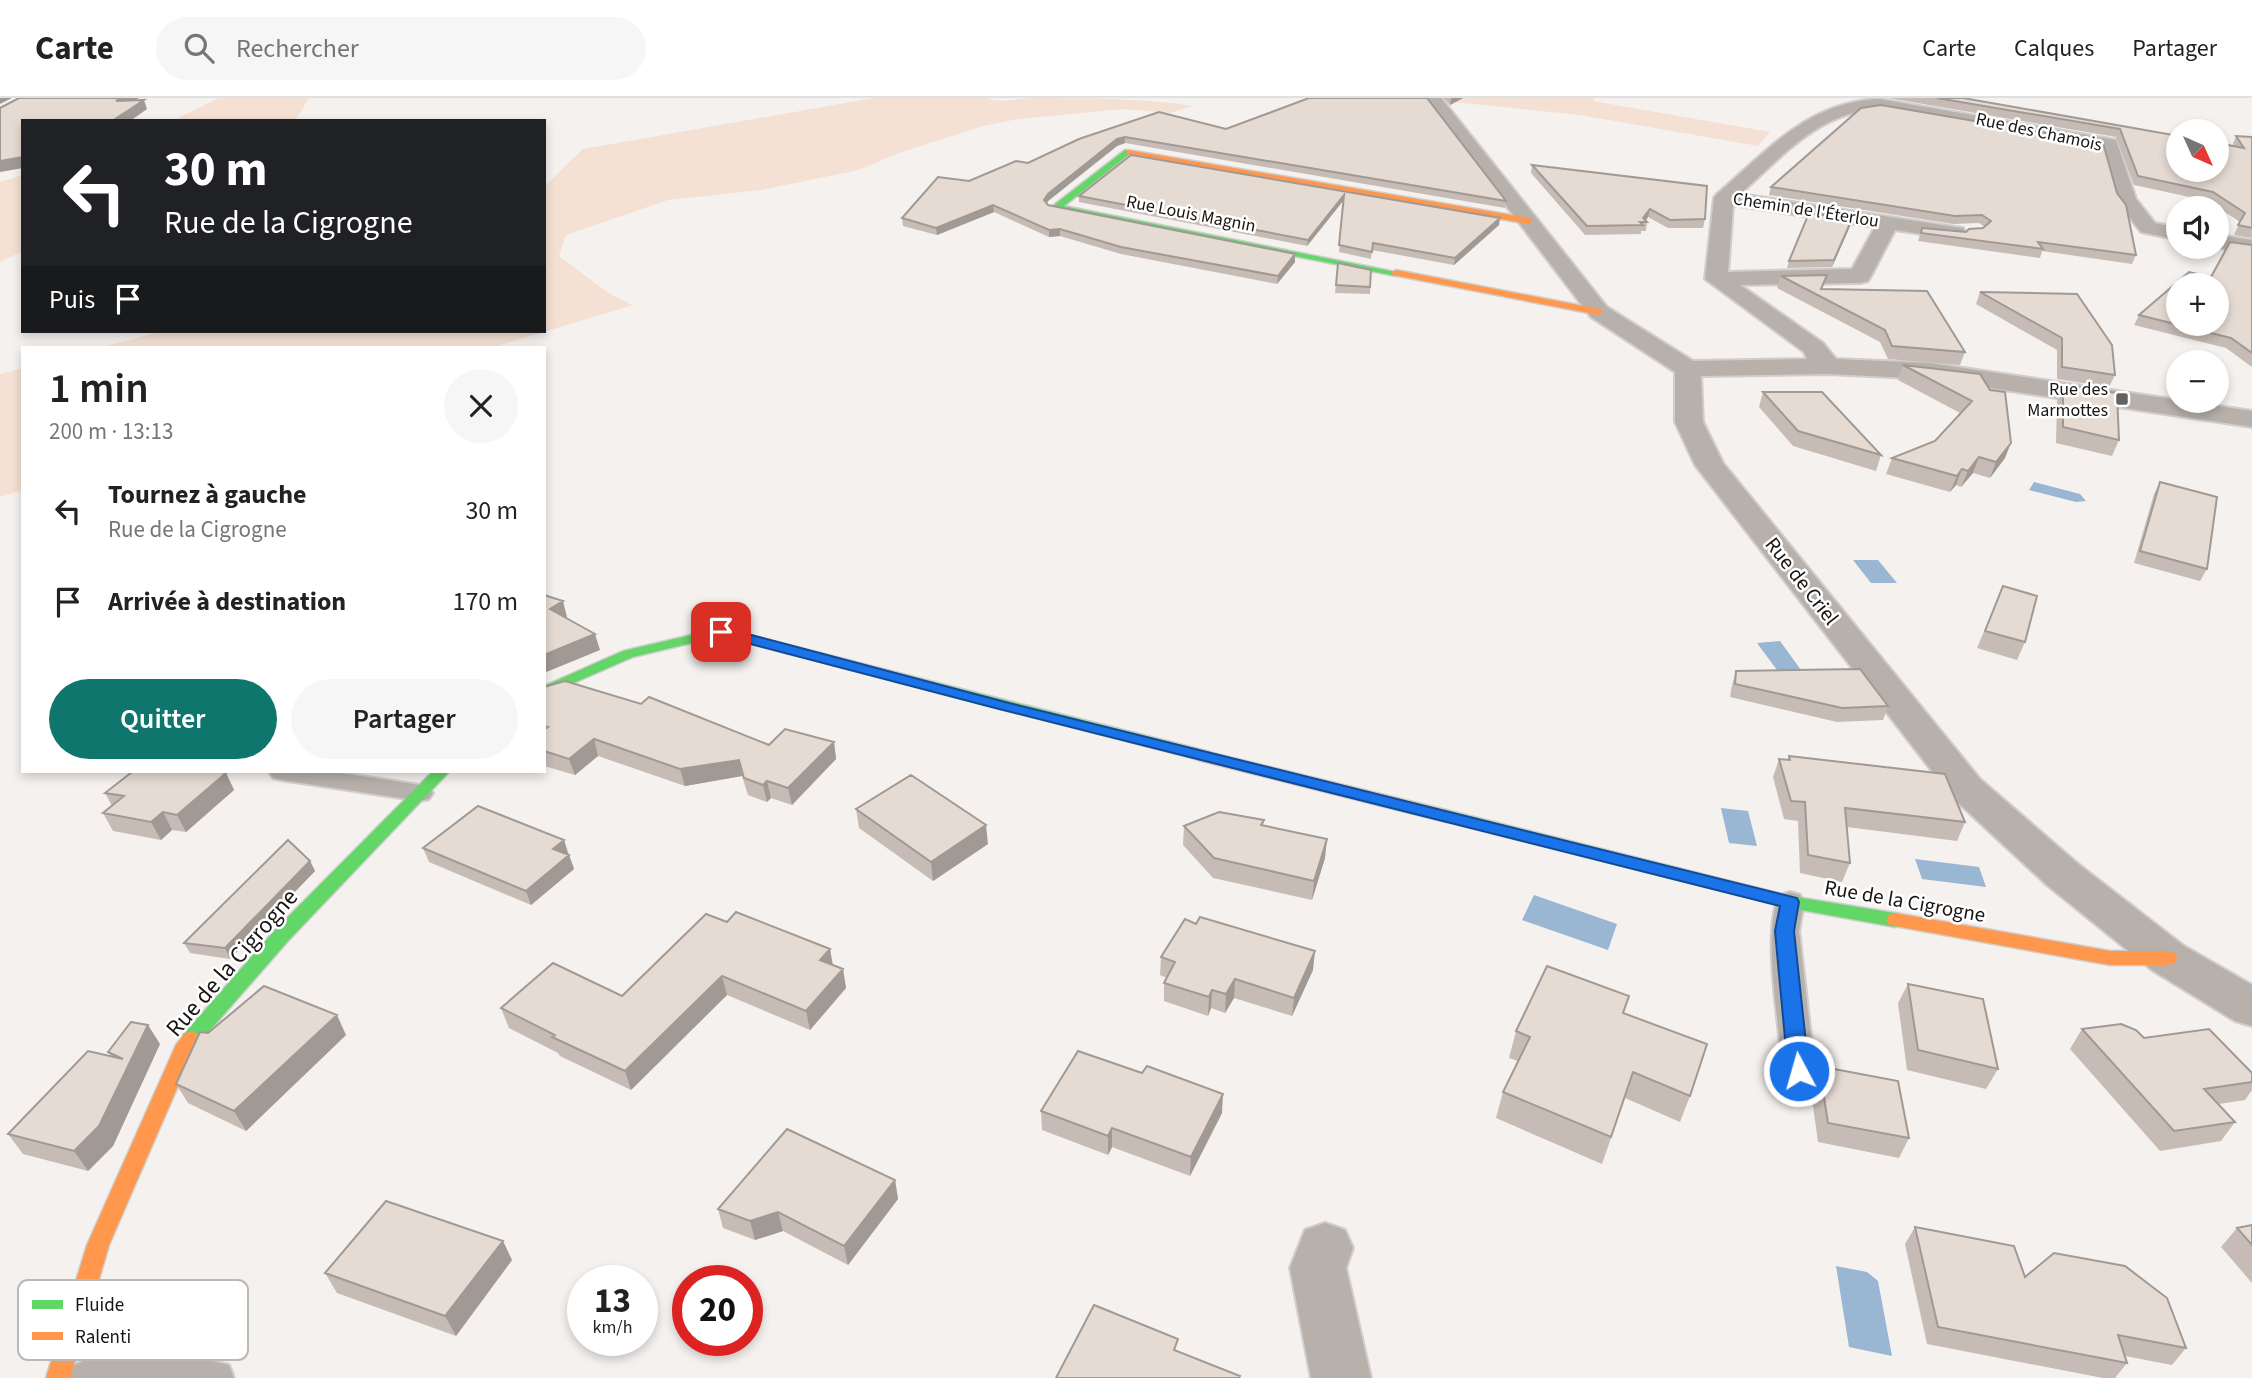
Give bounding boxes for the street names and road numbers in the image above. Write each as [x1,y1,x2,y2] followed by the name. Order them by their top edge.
[1974,106,2104,158] street label: Rue des Chamois
[1731,186,1881,234] street label: Chemin de l'Éterlou
[1124,189,1258,239] street label: Rue Louis Magnin
[1758,531,1846,631] street label: Rue de Criel
[1822,872,1988,930] street label: Rue de la Cigrogne
[158,881,306,1045] street label: Rue de la Cigrogne

